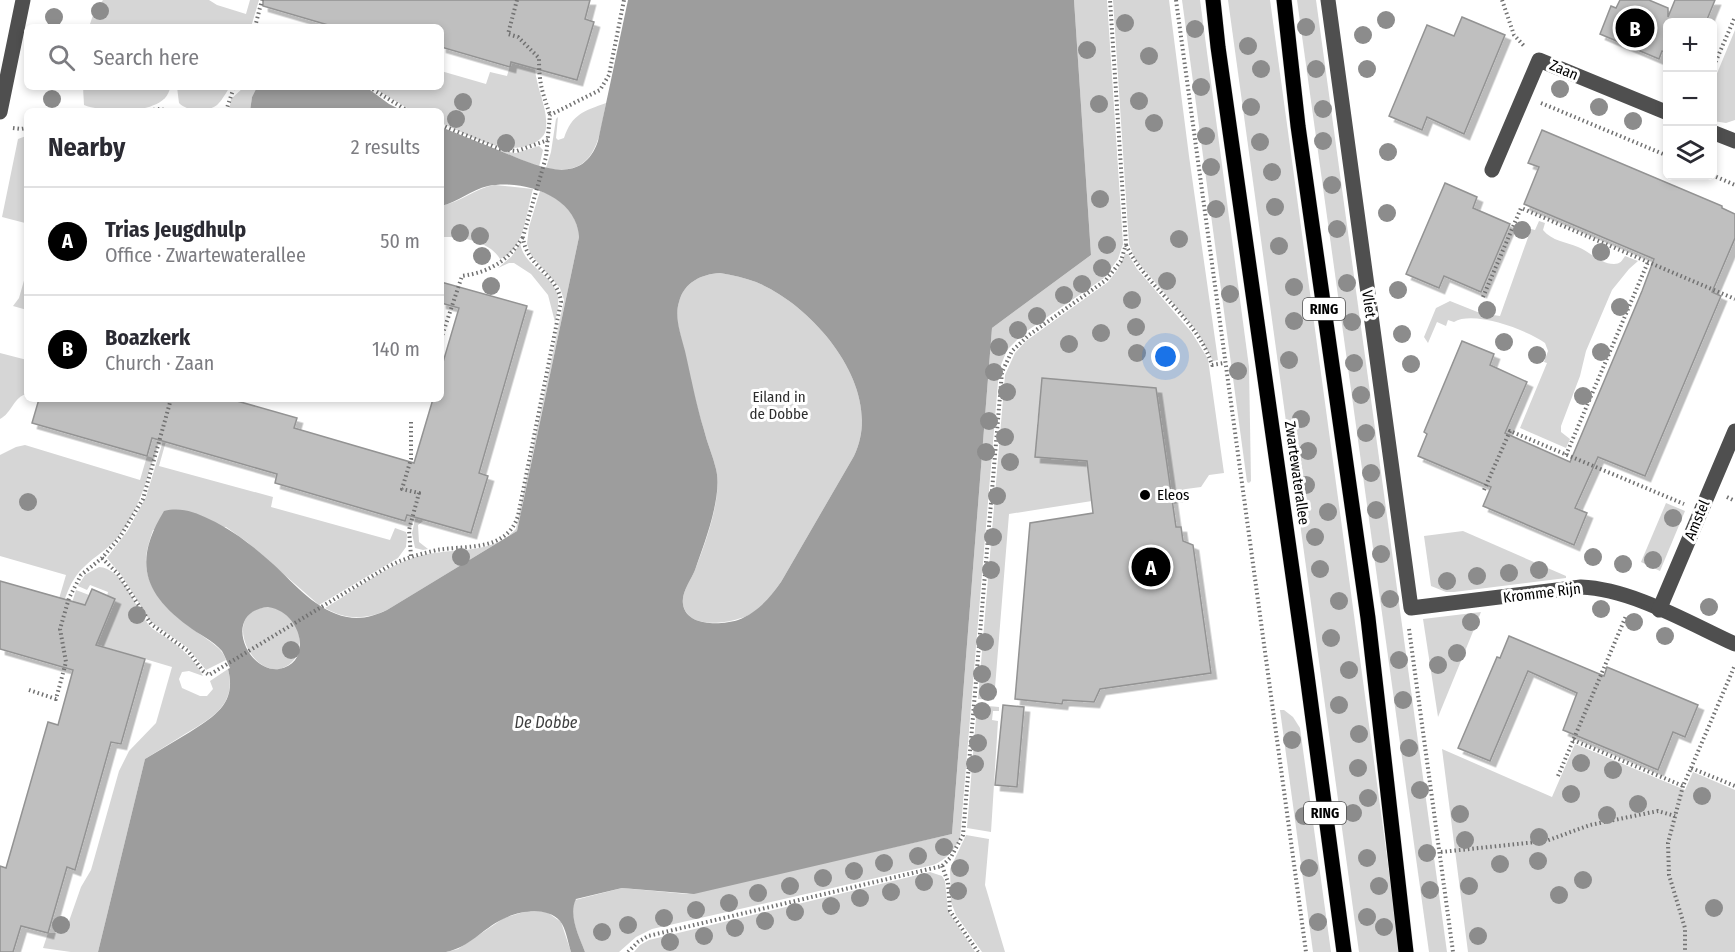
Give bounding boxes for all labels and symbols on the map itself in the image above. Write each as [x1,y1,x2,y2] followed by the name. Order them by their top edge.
[1616,6,1654,51] pin: B
[1547,56,1581,84] street label: Zaan
[1358,289,1380,319] street label: Vliet
[1303,298,1345,320] road number: RING
[1151,342,1180,371] your location
[750,388,808,423] park label: Eiland in de Dobbe
[1281,420,1313,526] street label: Zwartewaterallee
[1157,486,1190,504] place label: Eleos
[1138,488,1152,502] marker: Eleos
[1681,497,1713,543] street label: Amstel
[1132,544,1170,590] pin: A
[1502,579,1582,607] street label: Kromme Rijn
[515,713,578,732] water label: De Dobbe
[1304,802,1346,824] road number: RING

